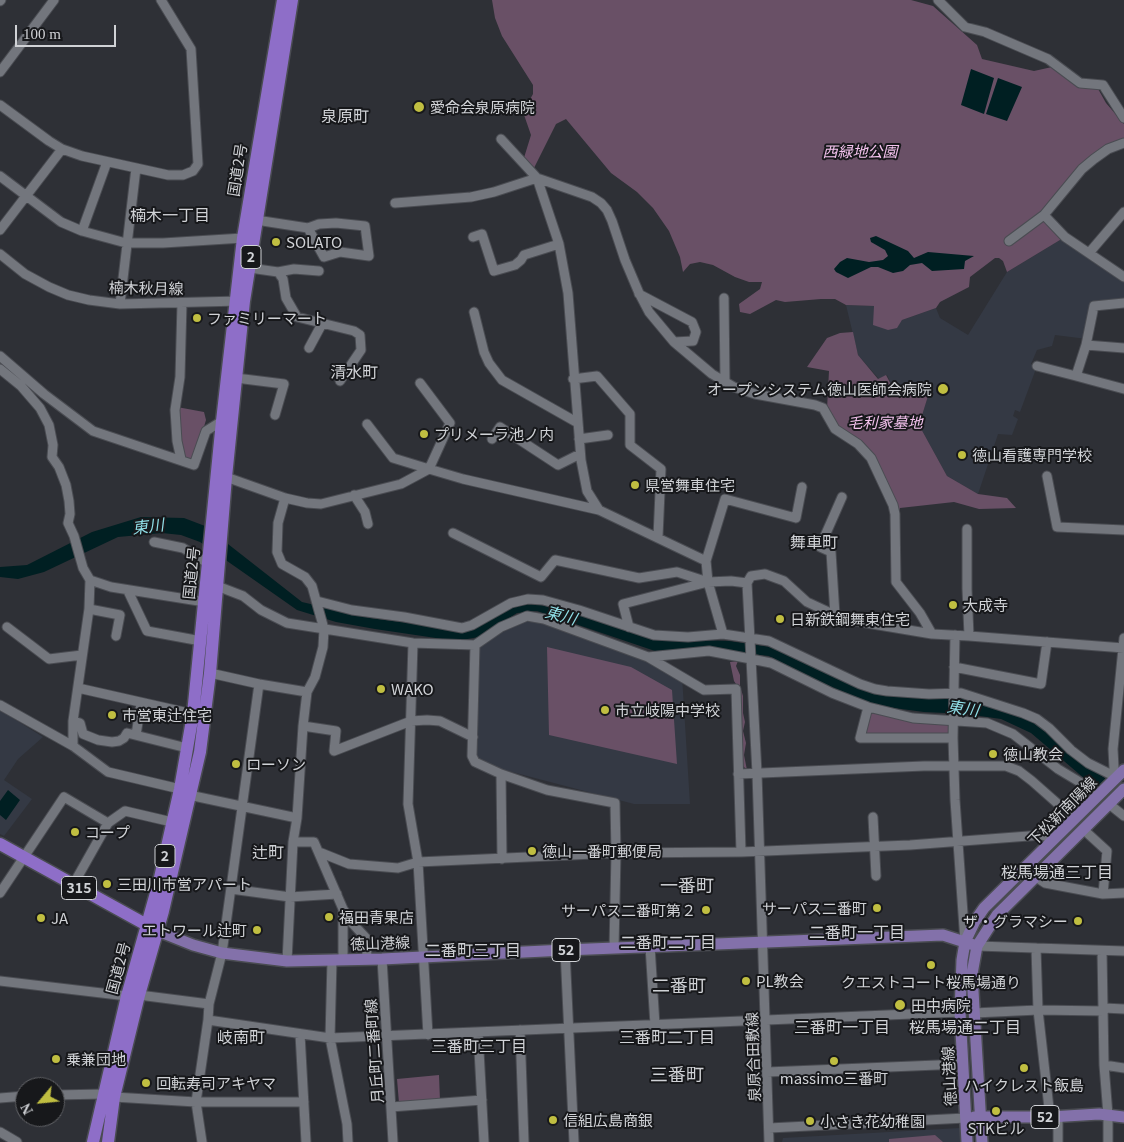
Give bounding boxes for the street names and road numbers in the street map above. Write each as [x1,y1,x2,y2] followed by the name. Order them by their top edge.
[224,142,250,198] street label: 国道2号
[241,246,261,268] road number: 2
[108,278,184,298] street label: 楠木秋月線
[179,546,203,600] street label: 国道2号
[1024,773,1100,849] street label: 下松新南陽線
[155,844,175,868] road number: 2
[62,876,96,900] road number: 315
[350,933,410,953] street label: 徳山港線
[552,938,580,962] road number: 52
[102,940,134,996] street label: 国道2号
[361,998,387,1104] street label: 月丘町二番町線
[742,1012,764,1102] street label: 泉原合田敷線
[938,1046,960,1106] street label: 徳山港線
[1031,1106,1059,1128] road number: 52

